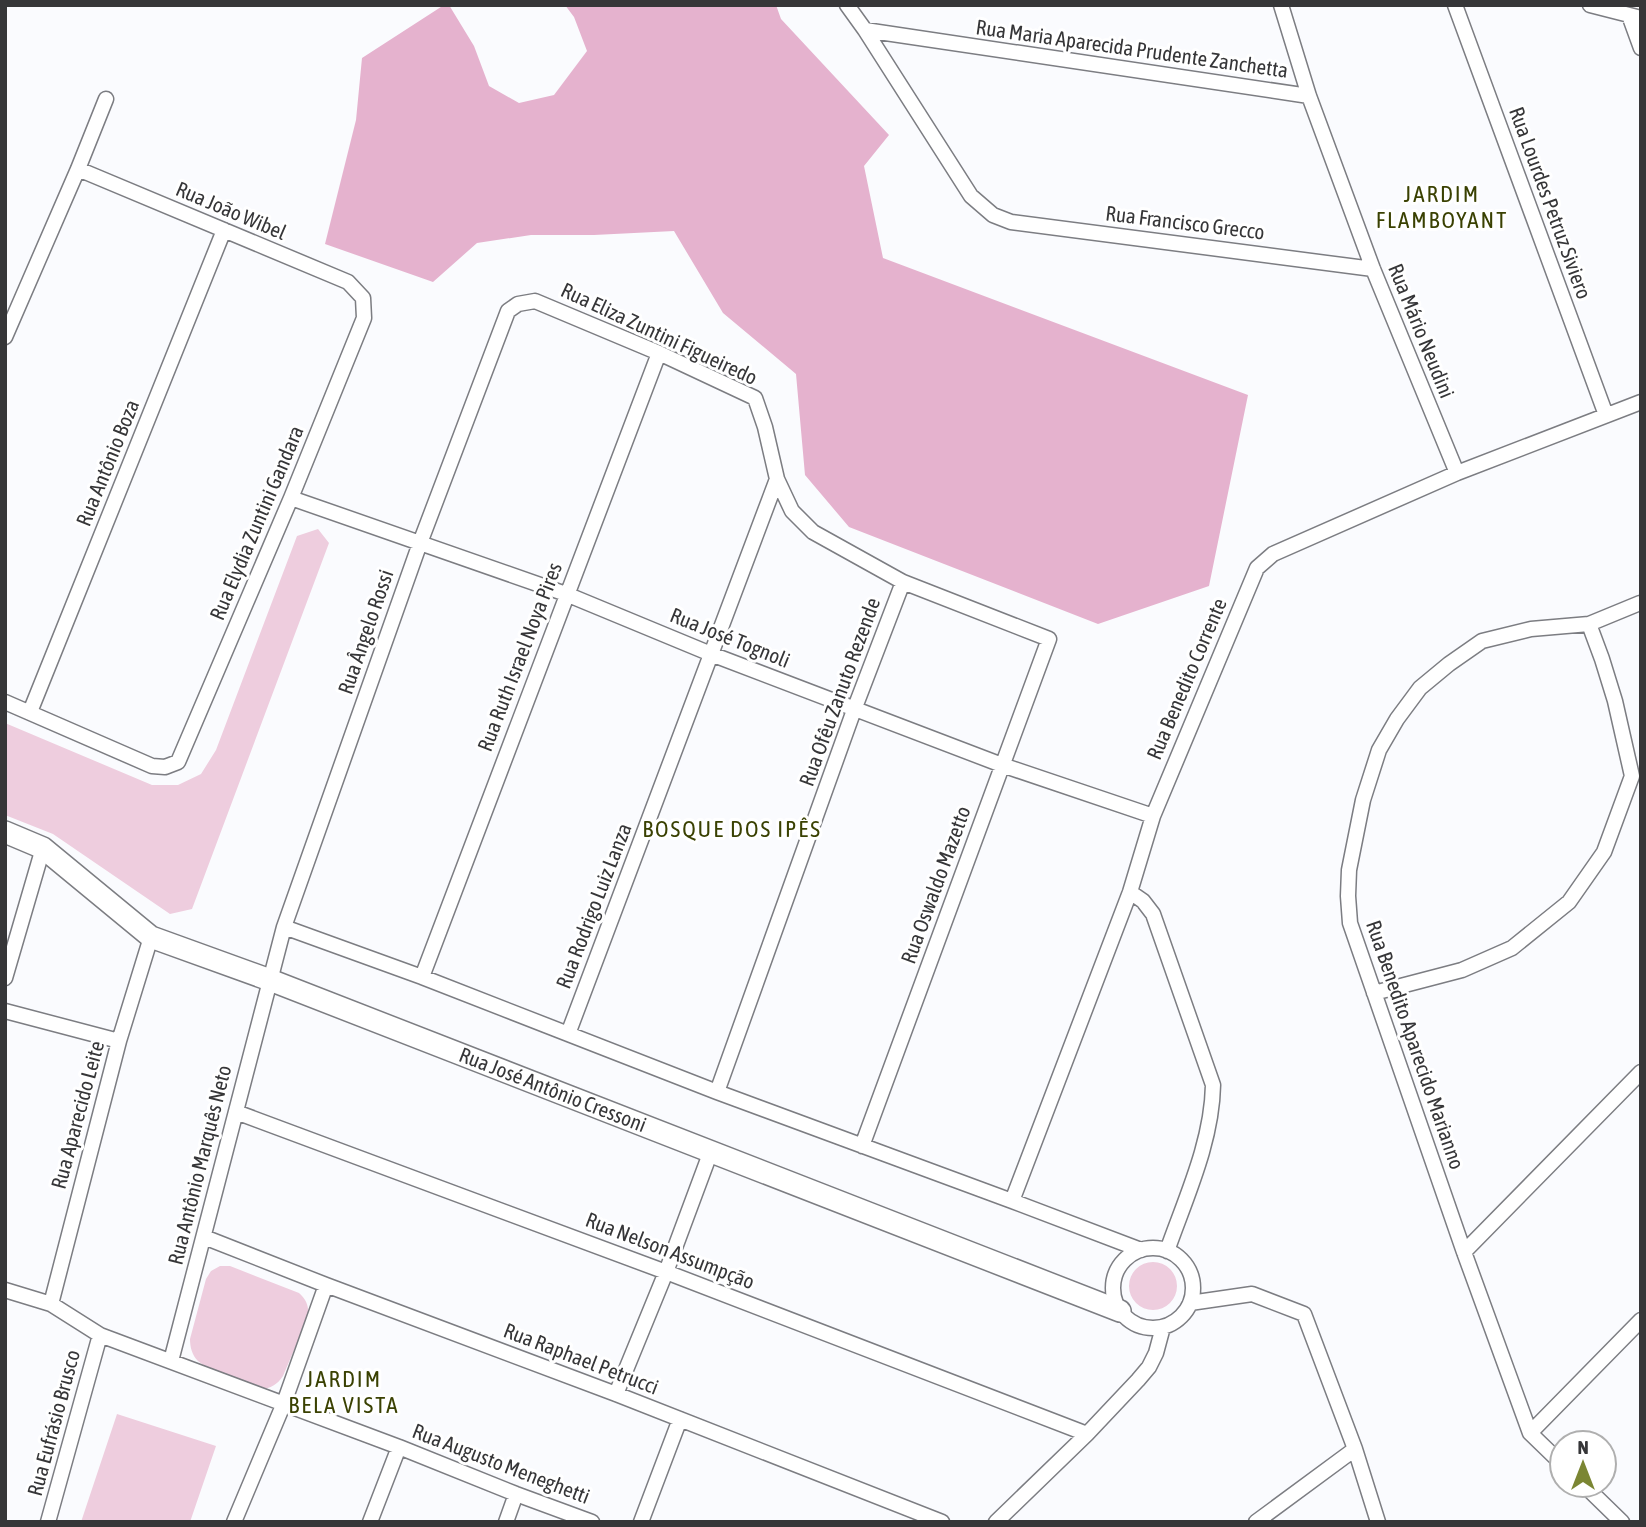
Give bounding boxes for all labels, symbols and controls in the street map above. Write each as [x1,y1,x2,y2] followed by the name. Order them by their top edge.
[975,14,1290,82] street label: Rua Maria Aparecida Prudente Zanchetta
[1505,103,1597,302] street label: Rua Lourdes Petruz Siviero
[173,176,291,244] street label: Rua João Wibel
[1376,181,1508,233] district label: JARDIM FLAMBOYANT
[1104,200,1266,244] street label: Rua Francisco Grecco
[1384,260,1460,401] street label: Rua Mário Neudini
[558,277,761,389] street label: Rua Eliza Zuntini Figueiredo
[71,396,143,529] street label: Rua Antônio Boza
[204,422,308,623] street label: Rua Elydia Zuntini Gandara
[472,559,566,754] street label: Rua Ruth Israel Noya Pires
[333,566,398,697] street label: Rua Ângelo Rossi
[794,594,884,789] street label: Rua Ofêu Zanuto Rezende
[1141,594,1231,763] street label: Rua Benedito Corrente
[667,602,794,672] street label: Rua José Tognoli
[895,803,975,967] street label: Rua Oswaldo Mazetto
[642,816,822,842] district label: BOSQUE DOS IPÊS
[551,820,636,992] street label: Rua Rodrigo Luiz Lanza
[1362,917,1470,1172] street label: Rua Benedito Aparecido Marianno
[46,1038,108,1191] street label: Rua Aparecido Leite
[456,1042,650,1136] street label: Rua José Antônio Cressoni
[163,1062,235,1267] street label: Rua Antônio Marquês Neto
[583,1207,758,1293] street label: Rua Nelson Assumpção
[501,1318,662,1399] street label: Rua Raphael Petrucci
[22,1347,84,1498] street label: Rua Eufrásio Brusco
[288,1366,400,1418] district label: JARDIM BELA VISTA
[409,1418,593,1508] street label: Rua Augusto Meneghetti
[1548,1429,1618,1499] north arrow
[1577,1436,1589,1458] text: N

